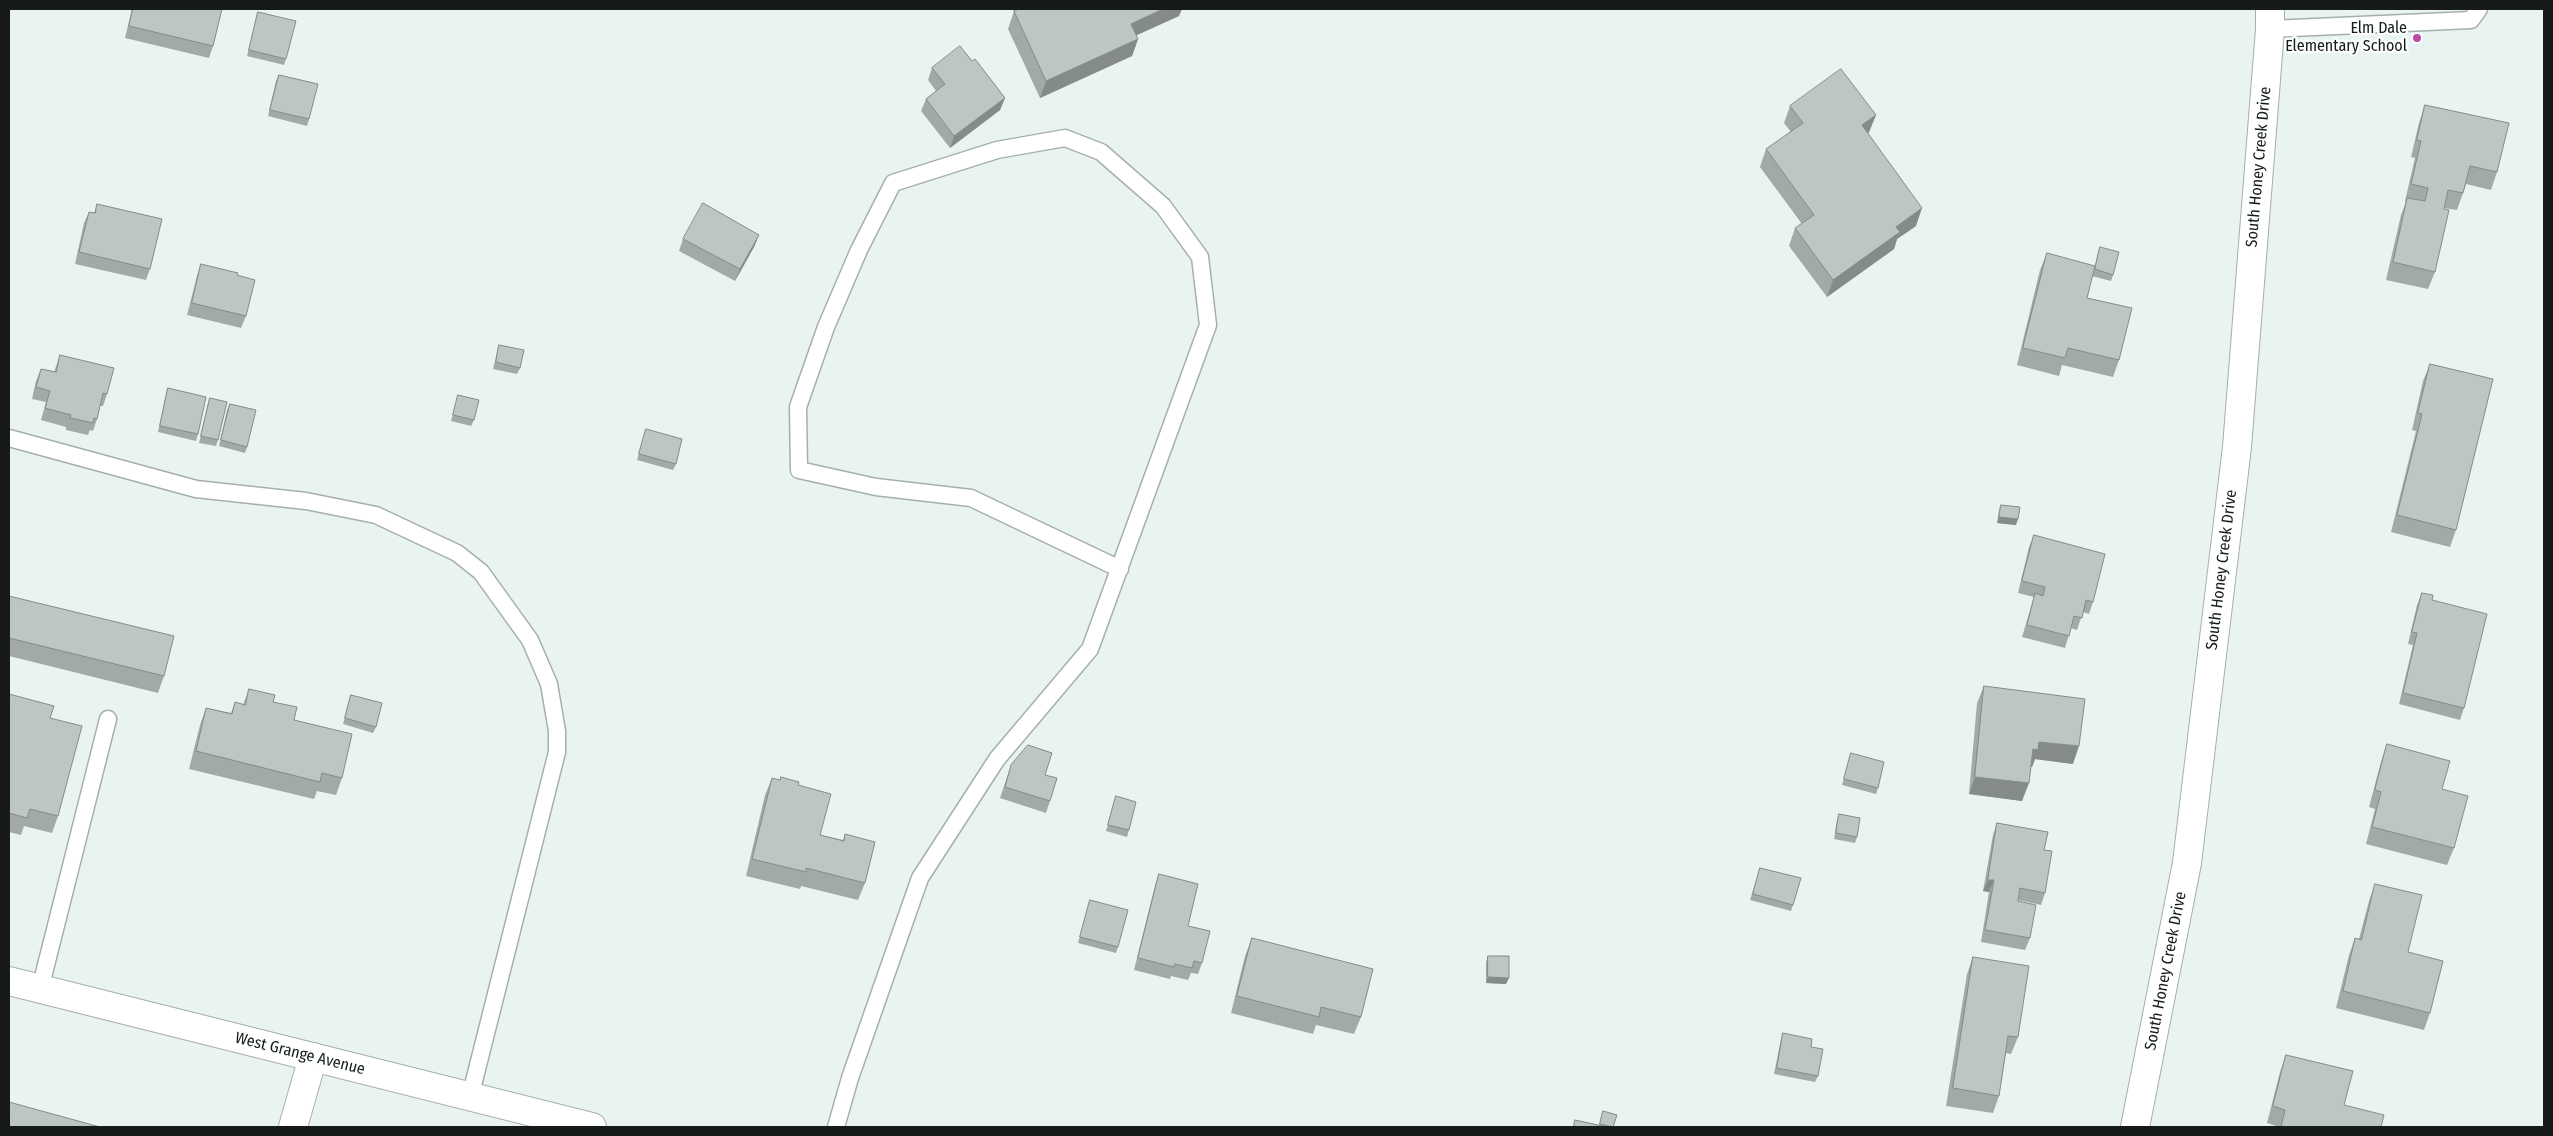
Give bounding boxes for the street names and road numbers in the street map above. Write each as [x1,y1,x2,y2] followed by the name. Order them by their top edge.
[2242,86,2276,248] street label: South Honey Creek Drive
[2203,489,2241,651] street label: South Honey Creek Drive
[2141,890,2191,1052] street label: South Honey Creek Drive
[233,1029,367,1079] street label: West Grange Avenue

